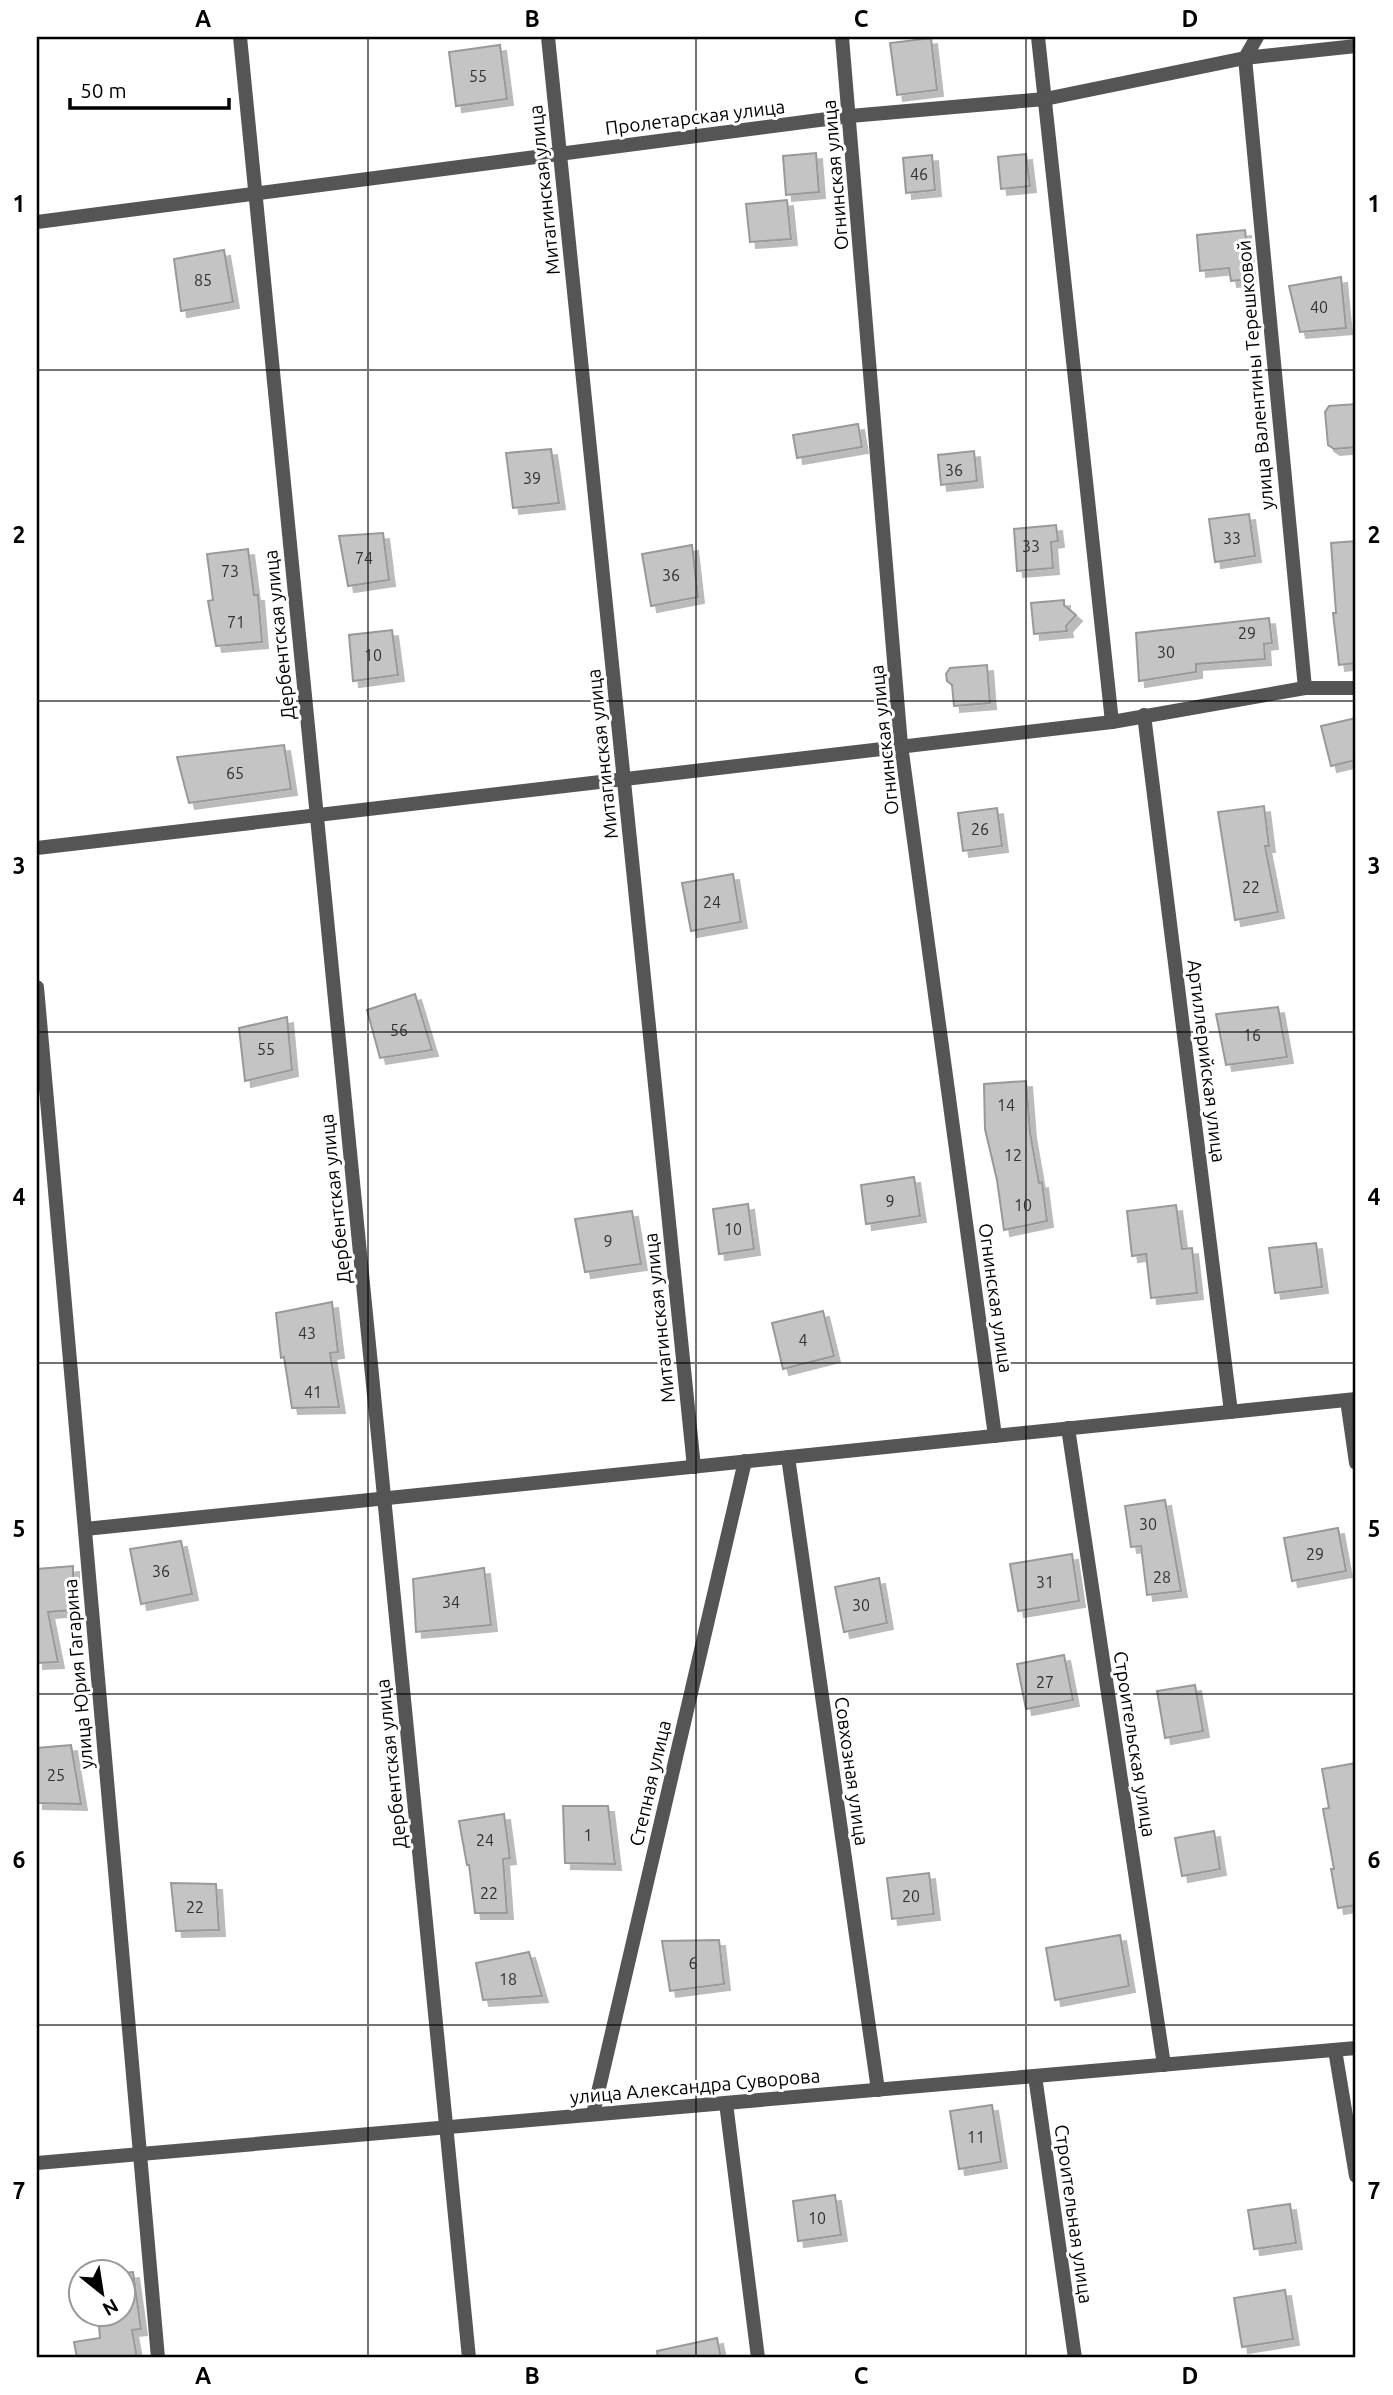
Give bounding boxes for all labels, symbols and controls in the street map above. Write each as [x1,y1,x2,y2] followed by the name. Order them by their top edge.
[195,6,211,31] text: A
[524,6,540,31] text: B
[854,6,869,31] text: C
[1182,6,1198,31] text: D
[70,66,229,110] scale bar
[469,67,487,85] house number: 55
[80,78,127,102] text: 50 m
[604,95,786,139] street label: Пролетарская улица
[817,99,853,251] street label: Огнинская улица
[524,104,564,276] street label: Митагинская улица
[910,165,928,183] house number: 46
[13,191,25,216] text: 1
[1368,191,1380,216] text: 1
[1232,239,1278,511] street label: улица Валентины Терешковой
[194,271,212,289] house number: 85
[1310,298,1328,316] house number: 40
[945,461,963,479] house number: 36
[523,469,541,487] house number: 39
[13,522,25,547] text: 2
[1368,522,1380,547] text: 2
[1223,529,1241,547] house number: 33
[1022,537,1040,555] house number: 33
[259,549,299,721] street label: Дербентская улица
[355,549,373,567] house number: 74
[221,562,239,580] house number: 73
[662,566,680,584] house number: 36
[227,613,245,631] house number: 71
[1238,624,1256,642] house number: 29
[1157,643,1175,661] house number: 30
[364,646,382,664] house number: 10
[865,664,903,816] street label: Огнинская улица
[582,668,622,840] street label: Митагинская улица
[226,764,244,782] house number: 65
[971,820,989,838] house number: 26
[13,853,25,878] text: 3
[1368,853,1380,878] text: 3
[1242,878,1260,896] house number: 22
[703,893,721,911] house number: 24
[1184,958,1230,1164] street label: Артиллерийская улица
[390,1021,408,1039] house number: 56
[1243,1026,1261,1044] house number: 16
[257,1040,275,1058] house number: 55
[997,1096,1015,1114] house number: 14
[315,1113,355,1285] street label: Дербентская улица
[1004,1146,1022,1164] house number: 12
[13,1184,26,1209] text: 4
[1368,1184,1381,1209] text: 4
[885,1192,895,1210] house number: 9
[1014,1196,1032,1214] house number: 10
[724,1220,742,1238] house number: 10
[975,1222,1017,1374] street label: Огнинская улица
[603,1232,613,1250] house number: 9
[639,1232,679,1404] street label: Митагинская улица
[298,1324,316,1342] house number: 43
[798,1331,808,1349] house number: 4
[304,1383,322,1401] house number: 41
[1139,1515,1157,1533] house number: 30
[13,1516,25,1541] text: 5
[1368,1516,1380,1541] text: 5
[1306,1545,1324,1563] house number: 29
[152,1562,170,1580] house number: 36
[1153,1568,1171,1586] house number: 28
[1036,1573,1054,1591] house number: 31
[59,1578,97,1770] street label: улица Юрия Гагарина
[442,1593,460,1611] house number: 34
[852,1596,870,1614] house number: 30
[1109,1649,1161,1839] street label: Строительская улица
[1036,1673,1054,1691] house number: 27
[371,1678,411,1850] street label: Дербентская улица
[831,1695,873,1847] street label: Совхозная улица
[625,1718,675,1848] street label: Степная улица
[47,1766,65,1784] house number: 25
[583,1826,593,1844] house number: 1
[476,1831,494,1849] house number: 24
[13,1847,26,1872] text: 6
[1368,1847,1381,1872] text: 6
[480,1884,498,1902] house number: 22
[902,1887,920,1905] house number: 20
[186,1898,204,1916] house number: 22
[688,1954,698,1972] house number: 6
[499,1970,517,1988] house number: 18
[569,2064,821,2108] street label: улица Александра Суворова
[1051,2123,1097,2305] street label: Строительная улица
[967,2128,985,2146] house number: 11
[13,2178,25,2203] text: 7
[1368,2178,1380,2203] text: 7
[808,2209,826,2227] house number: 10
[66,2258,136,2328] north arrow
[99,2295,122,2321] text: N
[195,2363,211,2388] text: A
[524,2363,540,2388] text: B
[854,2363,869,2388] text: C
[1182,2363,1198,2388] text: D

